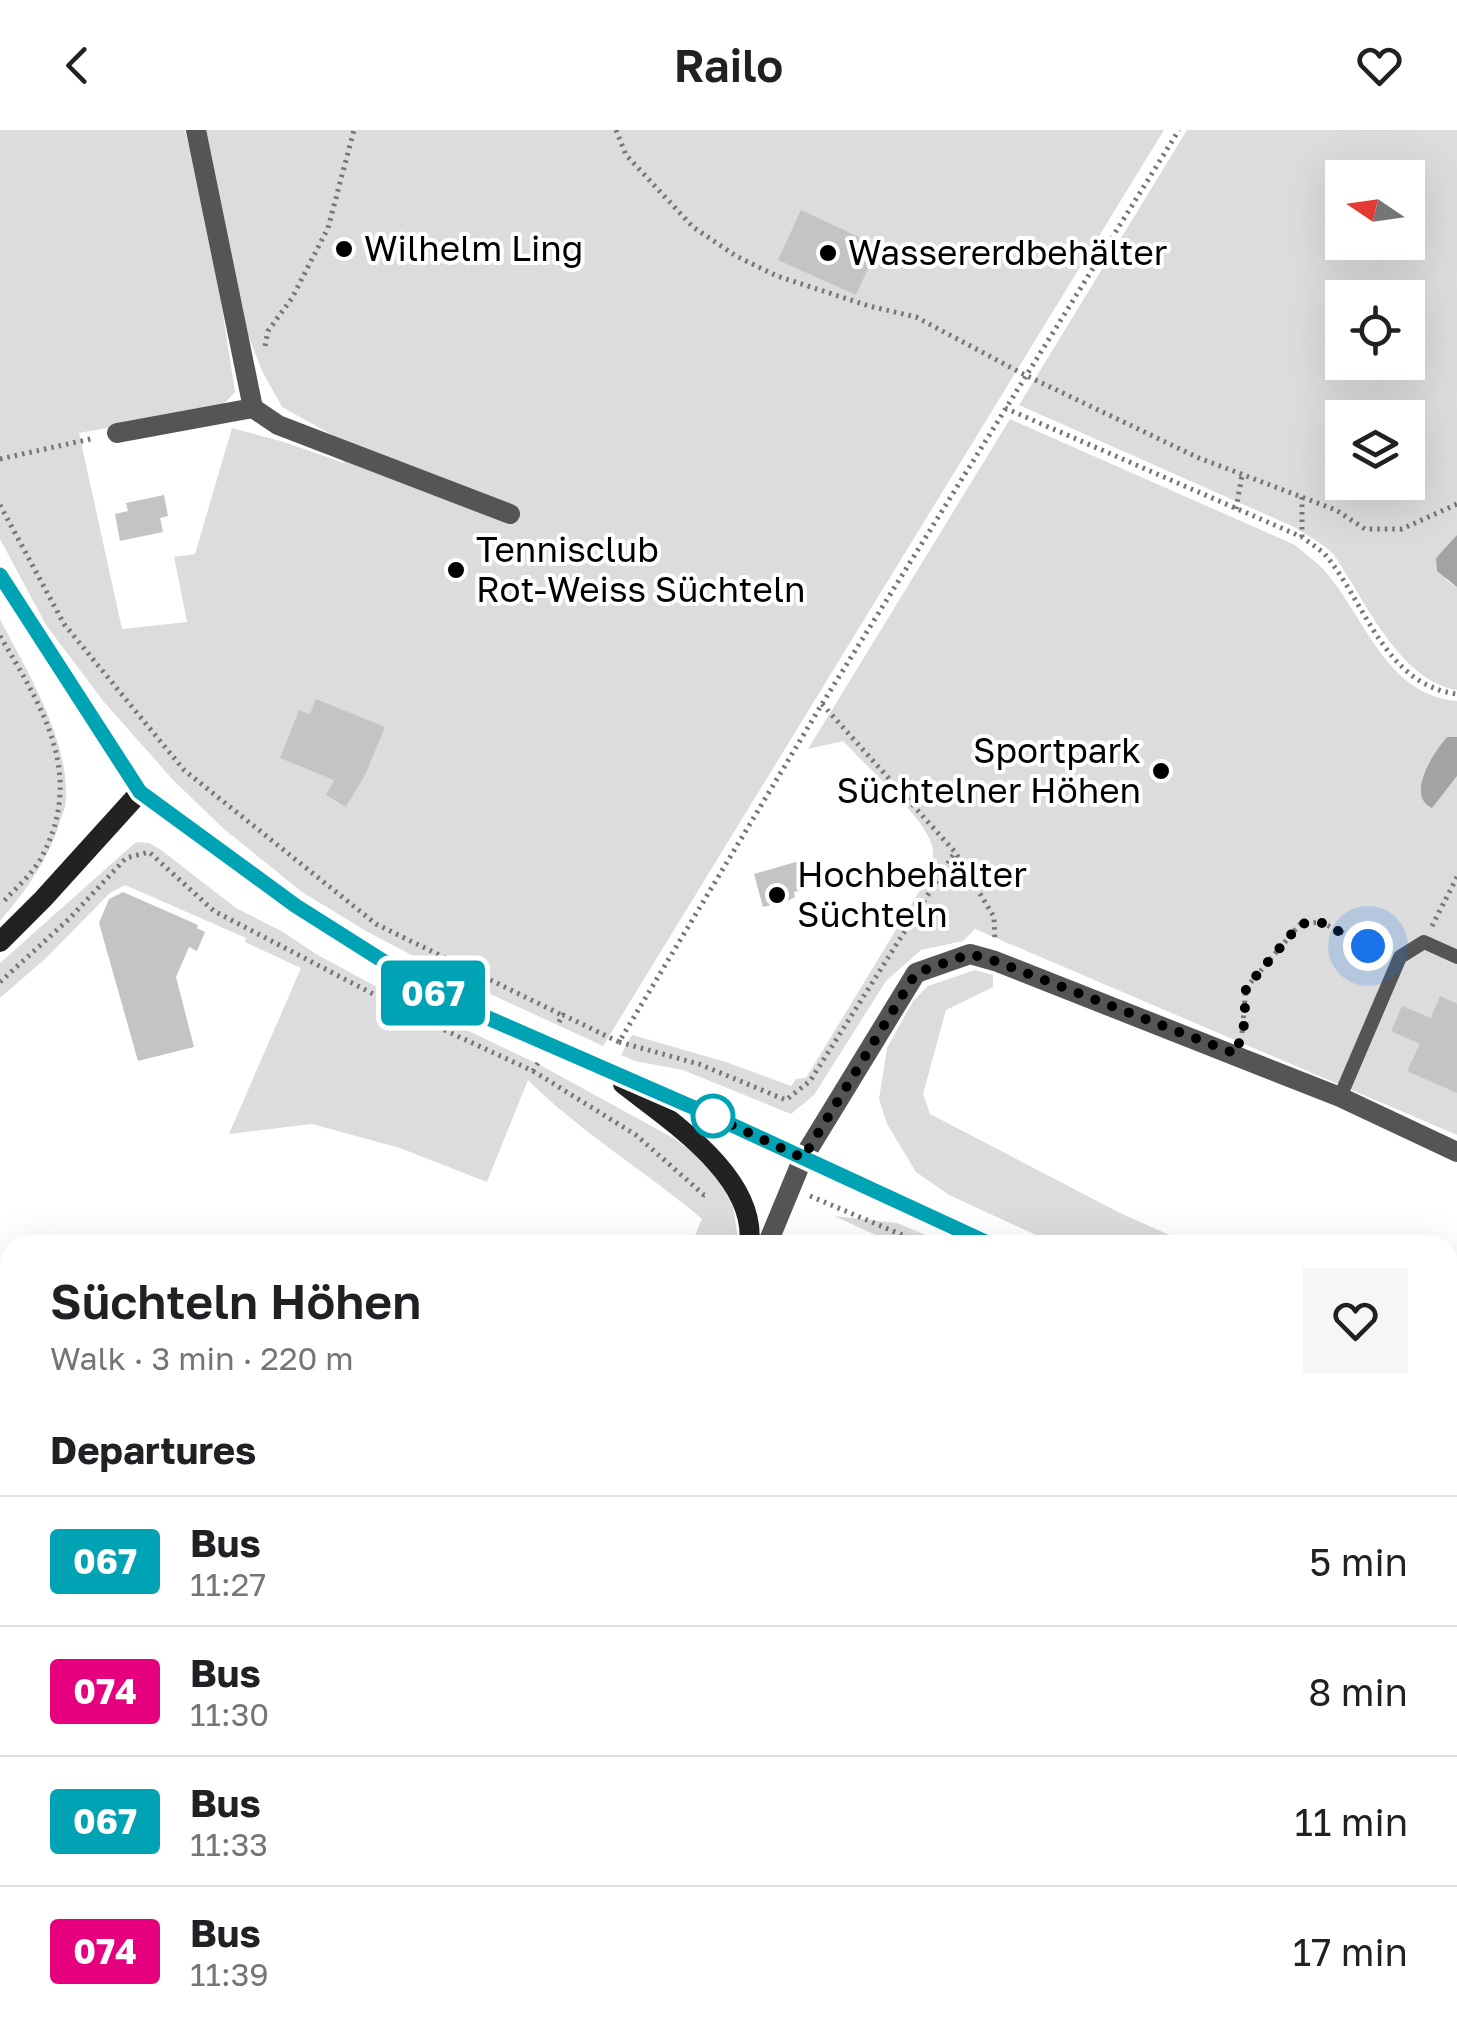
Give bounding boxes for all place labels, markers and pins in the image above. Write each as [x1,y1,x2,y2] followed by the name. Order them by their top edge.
[364,227,583,269] place label: Wilhelm Ling
[848,231,1167,273] place label: Wassererdbehälter
[333,238,355,260] marker: Wilhelm Ling
[817,242,839,264] marker: Wassererdbehälter
[476,528,806,610] place label: Tennisclub Rot-Weiss Süchteln
[445,559,467,581] marker: Tennisclub Rot-Weiss Süchteln
[836,729,1141,811] place label: Sportpark Süchtelner Höhen
[1150,760,1172,782] marker: Sportpark Süchtelner Höhen
[797,853,1027,935] place label: Hochbehälter Süchteln
[766,884,788,906] marker: Hochbehälter Süchteln
[692,1095,734,1137] unlabelled marker

